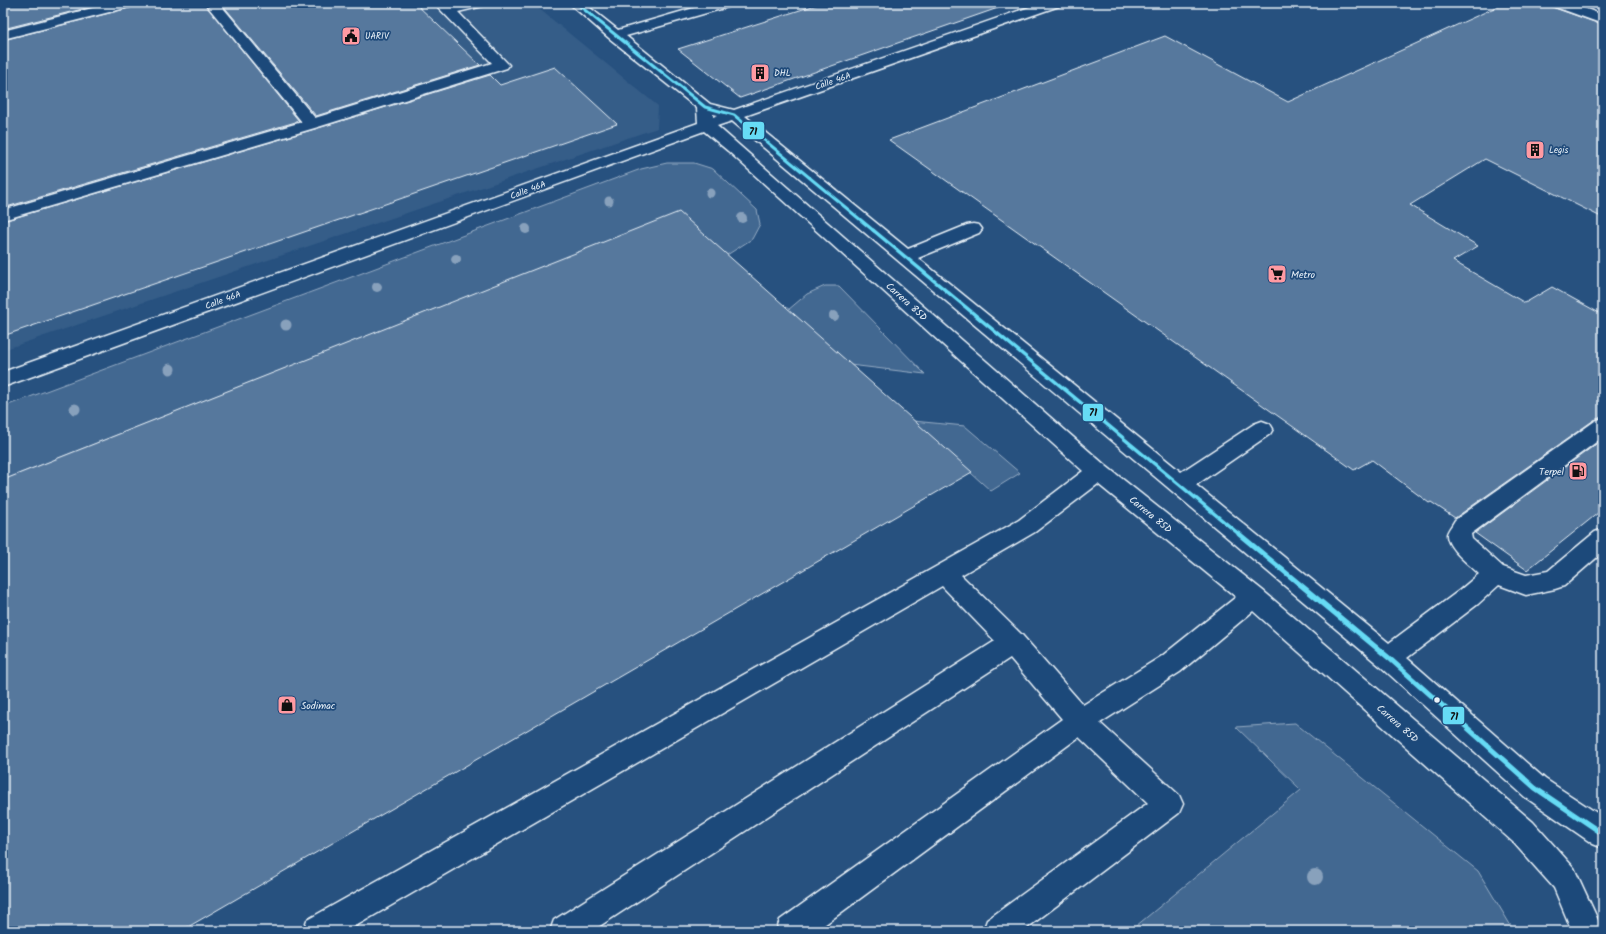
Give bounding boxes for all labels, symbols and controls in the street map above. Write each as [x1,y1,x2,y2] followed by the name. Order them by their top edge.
[340,25,362,47] public building icon: UARIV
[365,29,390,44] place label: UARIV
[749,62,771,84] building icon: DHL
[774,66,791,81] place label: DHL
[813,68,854,95] street label: Calle 46A
[742,121,765,140] line badge: 71
[749,123,758,141] text: 71
[1524,139,1546,161] building icon: Legis
[1549,143,1568,158] place label: Legis
[508,177,549,204] street label: Calle 46A
[1266,263,1288,285] supermarket icon: Metro
[1291,267,1316,283] place label: Metro
[882,279,931,325] street label: Carrera 85D
[203,287,244,314] street label: Calle 46A
[1082,403,1104,422] line badge: 71
[1089,404,1098,422] text: 71
[1567,460,1589,482] fuel station icon: Terpel
[1539,464,1565,480] place label: Terpel
[1125,492,1176,538] street label: Carrera 85D
[276,694,298,716] shop icon: Sodimac
[1432,695,1442,705] unlabelled marker
[301,698,336,714] place label: Sodimac
[1373,701,1422,747] street label: Carrera 85D
[1442,706,1465,725] line badge: 71
[1450,708,1459,726] text: 71

